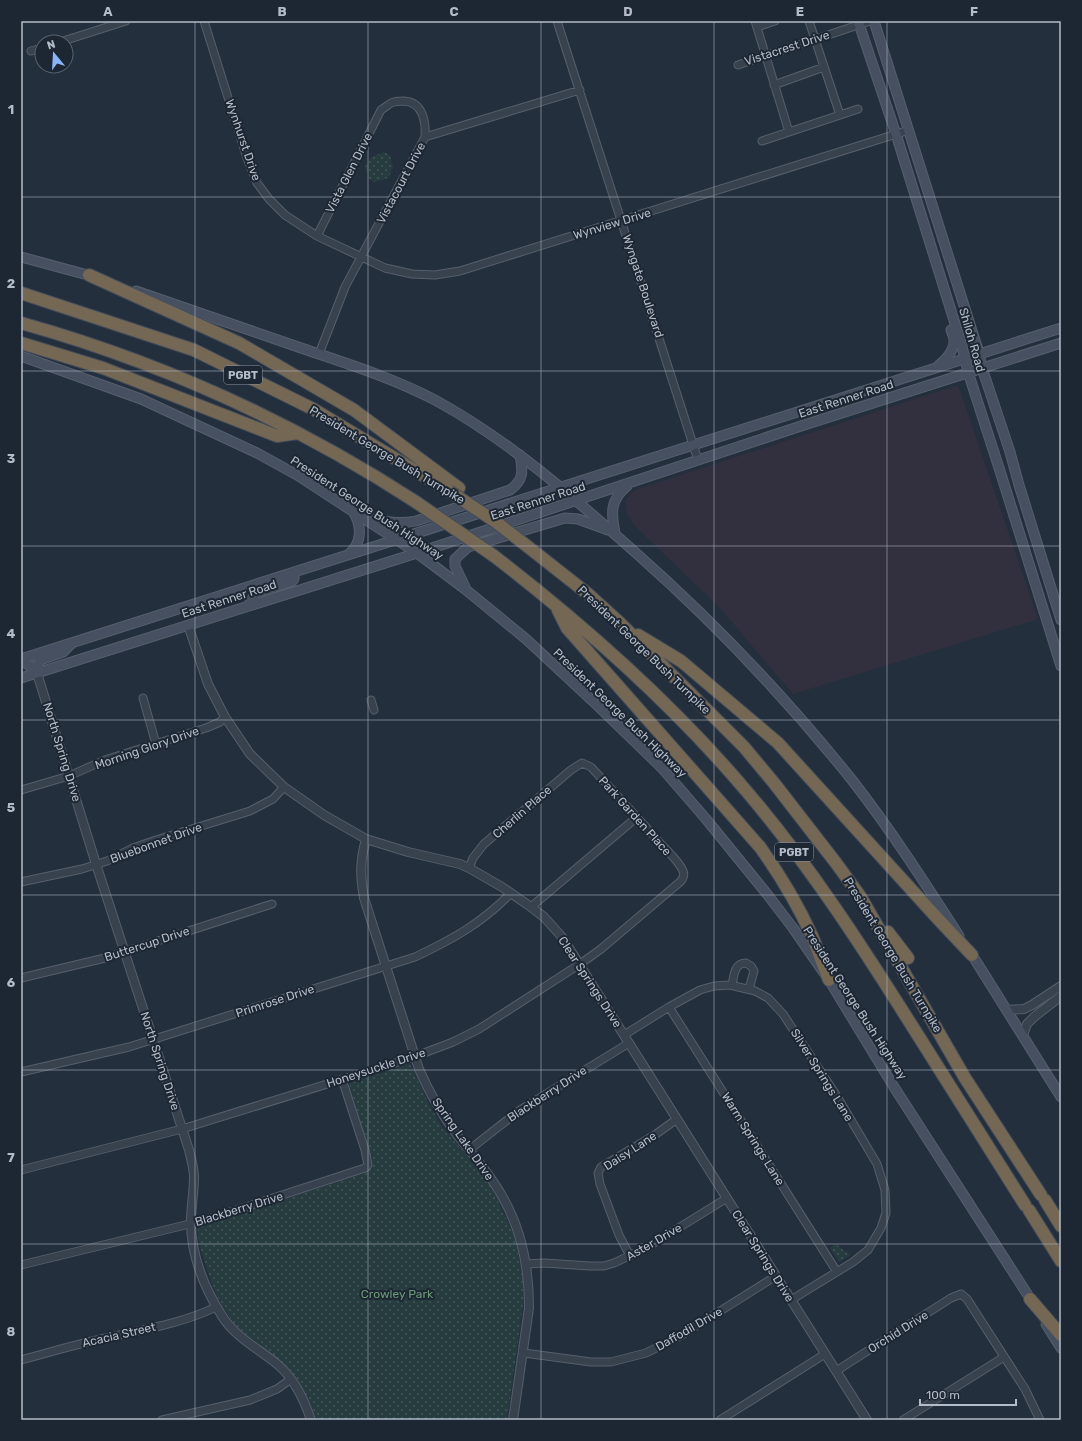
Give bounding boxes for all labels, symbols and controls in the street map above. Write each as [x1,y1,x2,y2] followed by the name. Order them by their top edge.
[103,4,113,19] text: A
[277,4,287,19] text: B
[449,4,459,19] text: C
[623,4,633,19] text: D
[796,4,804,19] text: E
[970,4,978,19] text: F
[743,28,832,68] street label: Vistacrest Drive
[34,34,74,74] north arrow
[45,38,57,52] text: N
[223,97,264,183] street label: Wynhurst Drive
[8,102,14,117] text: 1
[323,130,375,215] street label: Vista Glen Drive
[374,140,428,226] street label: Vistacourt Drive
[571,205,653,242] street label: Wynview Drive
[620,233,666,339] street label: Wyngate Boulevard
[7,276,15,291] text: 2
[956,306,988,374] street label: Shiloh Road
[224,366,262,384] road number: PGBT
[797,377,895,421] street label: East Renner Road
[307,403,467,507] street label: President George Bush Turnpike
[7,451,16,466] text: 3
[288,453,446,563] street label: President George Bush Highway
[489,479,587,523] street label: East Renner Road
[180,577,278,621] street label: East Renner Road
[575,583,713,717] street label: President George Bush Turnpike
[7,626,16,641] text: 4
[551,646,690,781] street label: President George Bush Highway
[40,701,84,804] street label: North Spring Drive
[93,724,201,772] street label: Morning Glory Drive
[596,774,674,859] street label: Park Garden Place
[490,783,554,841] street label: Cherlin Place
[7,800,15,815] text: 5
[108,820,204,866] street label: Bluebonnet Drive
[775,843,813,861] road number: PGBT
[841,875,945,1035] street label: President George Bush Turnpike
[103,924,192,964] street label: Buttercup Drive
[800,924,910,1082] street label: President George Bush Highway
[555,934,625,1030] street label: Clear Springs Drive
[7,975,16,990] text: 6
[234,982,316,1020] street label: Primrose Drive
[137,1010,183,1112] street label: North Spring Drive
[788,1026,856,1124] street label: Silver Springs Lane
[325,1045,428,1091] street label: Honeysuckle Drive
[505,1063,589,1125] street label: Blackberry Drive
[719,1090,787,1188] street label: Warm Springs Lane
[429,1095,497,1183] street label: Spring Lake Drive
[601,1129,659,1173] street label: Daisy Lane
[7,1150,15,1165] text: 7
[193,1189,285,1229] street label: Blackberry Drive
[729,1207,797,1305] street label: Clear Springs Drive
[624,1220,684,1263] street label: Aster Drive
[361,1287,434,1301] park label: Crowley Park
[653,1304,725,1354] street label: Daffodil Drive
[865,1308,931,1356] street label: Orchid Drive
[81,1320,157,1350] street label: Acacia Street
[7,1324,16,1339] text: 8
[920,1381,1016,1407] scale bar
[926,1388,960,1402] text: 100 m

